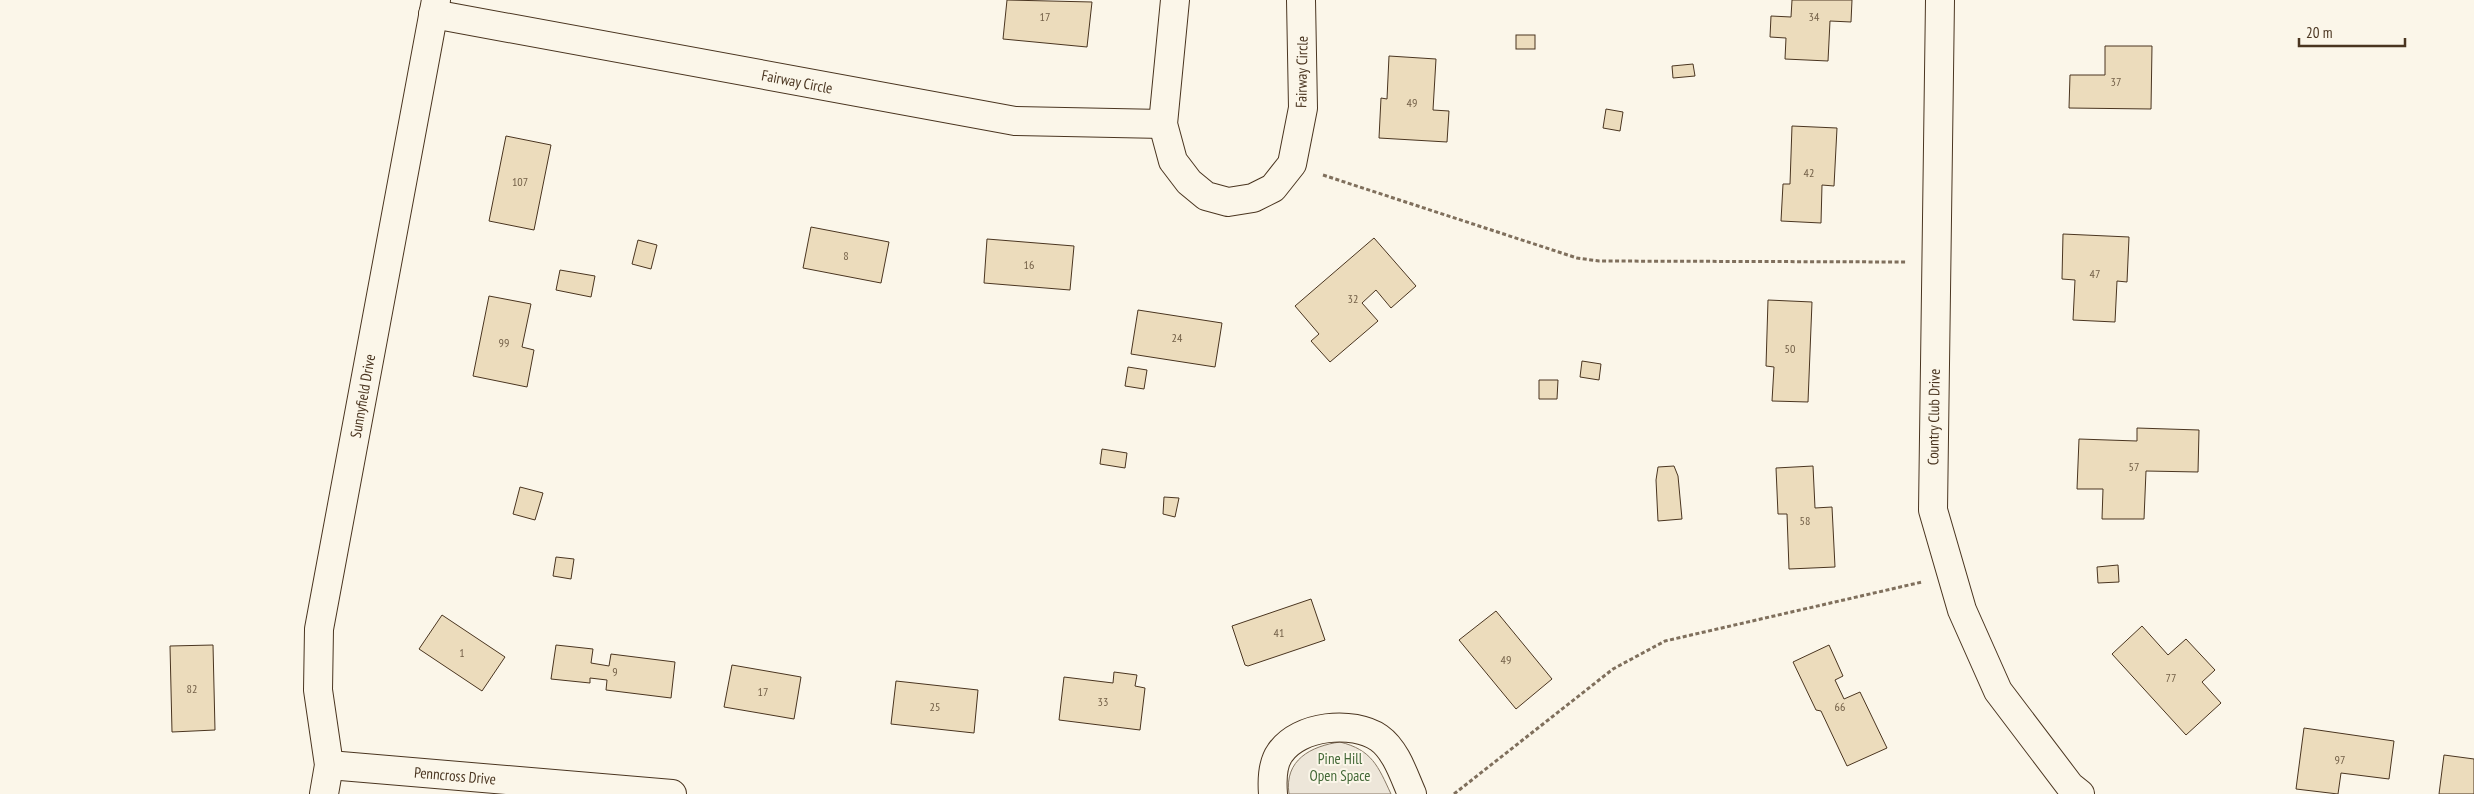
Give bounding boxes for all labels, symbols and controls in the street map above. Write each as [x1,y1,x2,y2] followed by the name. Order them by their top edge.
[1040,9,1050,24] house number: 17
[1809,9,1820,24] house number: 34
[2299,15,2405,47] scale bar
[2306,23,2332,42] text: 20 m
[1291,36,1312,108] street label: Fairway Circle
[760,65,834,98] street label: Fairway Circle
[2111,74,2121,89] house number: 37
[1407,95,1417,110] house number: 49
[1804,165,1814,180] house number: 42
[512,174,528,189] house number: 107
[843,248,849,263] house number: 8
[1024,257,1034,272] house number: 16
[2090,266,2100,281] house number: 47
[1348,291,1358,306] house number: 32
[1172,330,1183,345] house number: 24
[499,335,509,350] house number: 99
[1785,341,1795,356] house number: 50
[346,352,379,439] street label: Sunnyfield Drive
[1923,369,1944,465] street label: Country Club Drive
[2129,459,2139,474] house number: 57
[1800,513,1810,528] house number: 58
[1274,625,1284,640] house number: 41
[459,645,465,660] house number: 1
[1501,652,1511,667] house number: 49
[612,664,618,679] house number: 9
[2166,670,2176,685] house number: 77
[187,681,197,696] house number: 82
[758,684,768,699] house number: 17
[1098,694,1108,709] house number: 33
[930,699,940,714] house number: 25
[1835,699,1845,714] house number: 66
[1310,749,1370,785] park label: Pine Hill Open Space
[2335,752,2345,767] house number: 97
[413,762,497,789] street label: Penncross Drive

